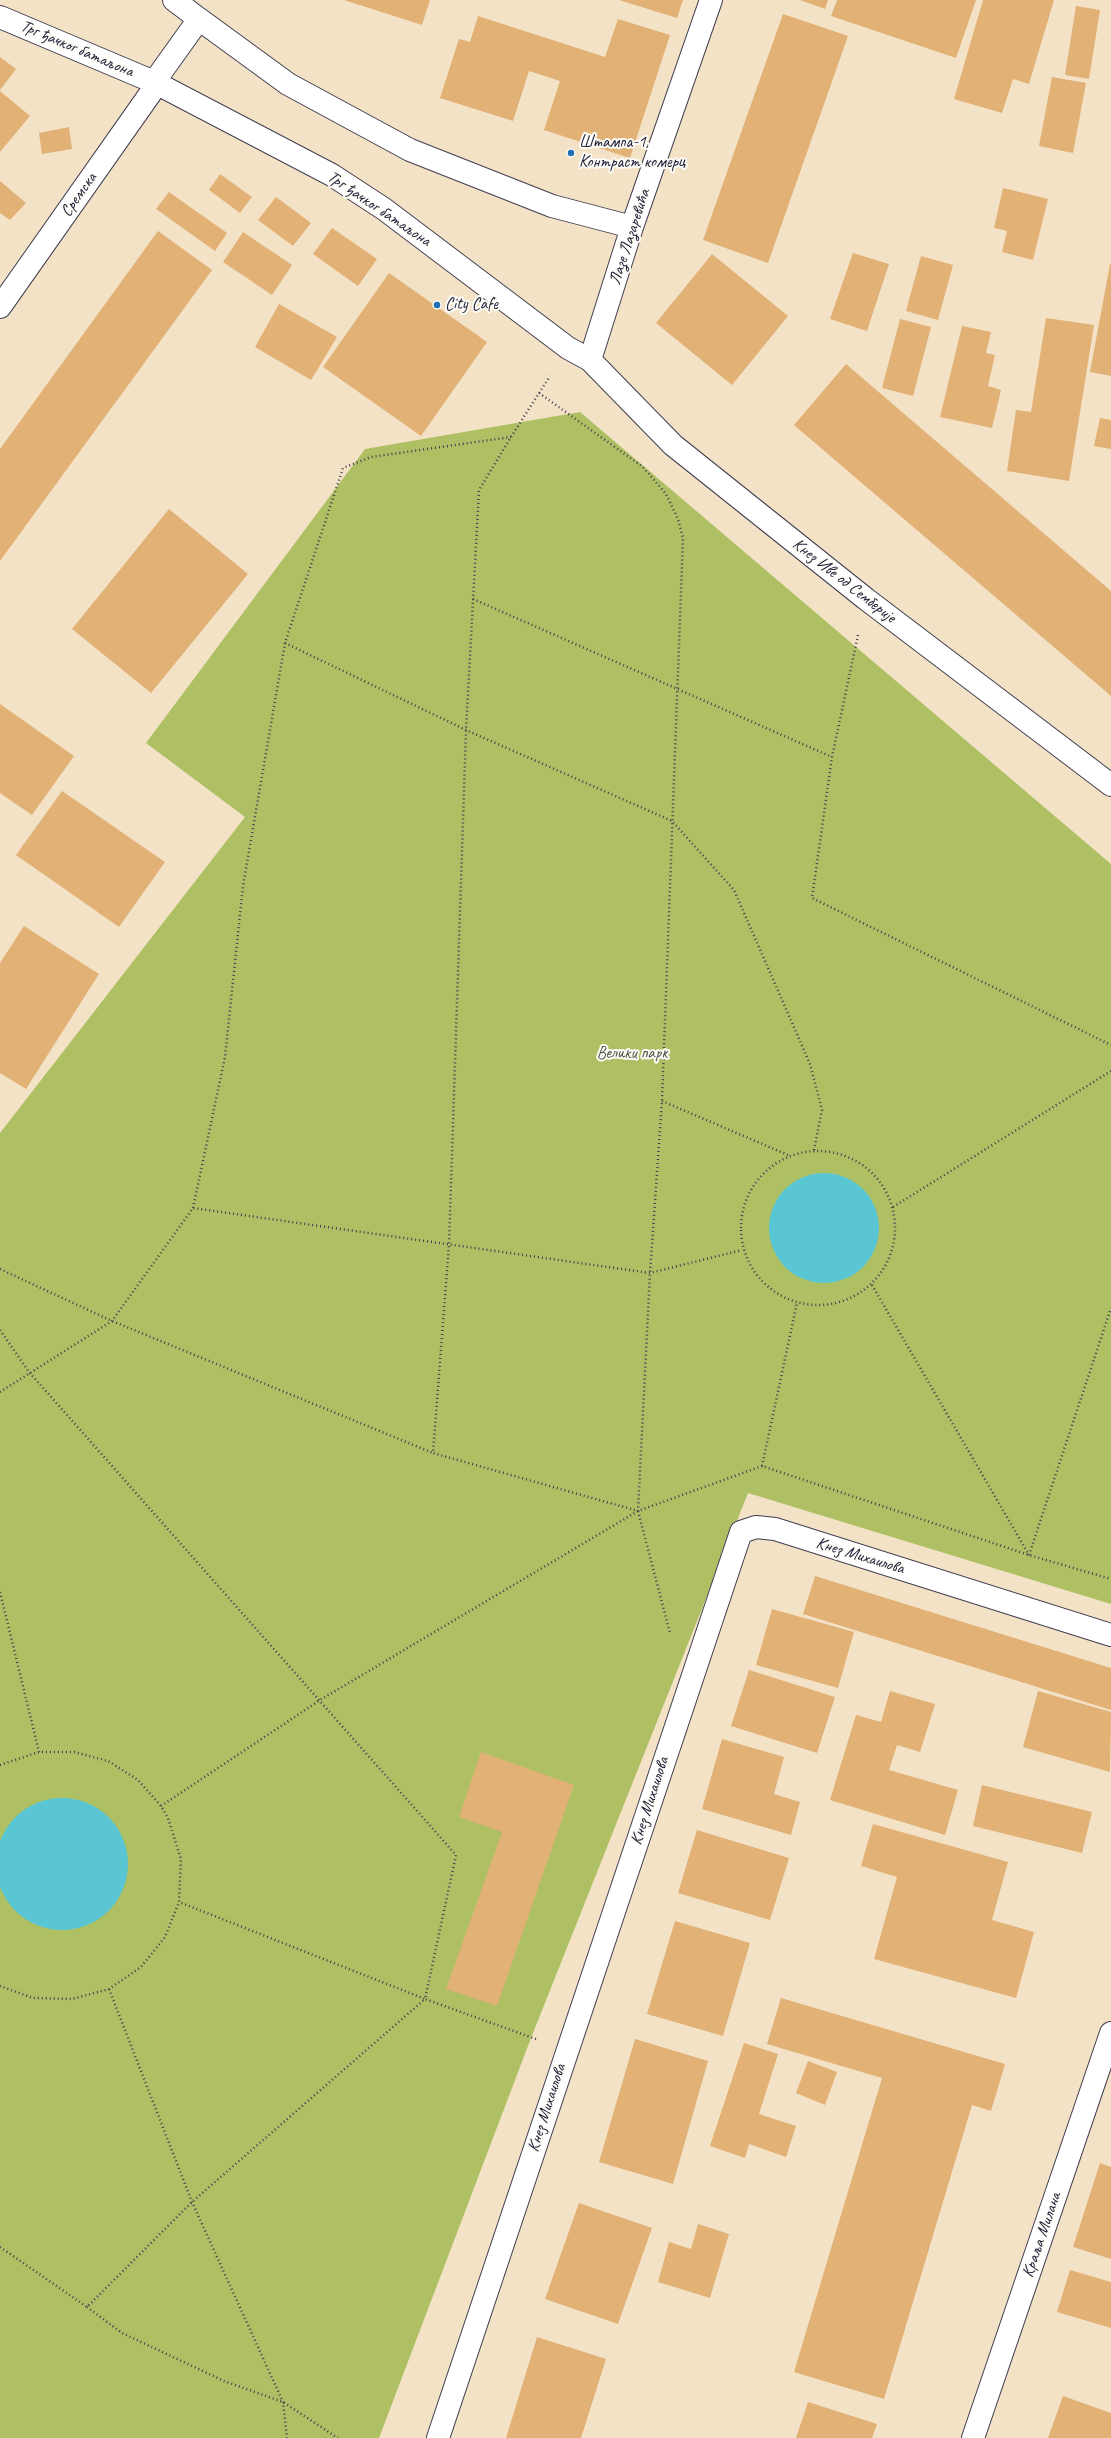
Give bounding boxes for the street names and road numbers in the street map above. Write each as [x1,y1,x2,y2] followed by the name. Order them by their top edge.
[18,16,136,82] street label: Трг ђачког батаљона
[323,167,435,251] street label: Трг ђачког батаљона
[56,169,102,221] street label: Сремска
[605,187,655,287] street label: Лазе Лазаревића
[788,534,900,628] street label: Кнез Иве од Семберије
[814,1533,906,1579] street label: Кнез Михаилова
[626,1755,674,1847] street label: Кнез Михаилова
[523,2062,571,2154] street label: Кнез Михаилова
[1018,2190,1066,2280] street label: Краља Милана

